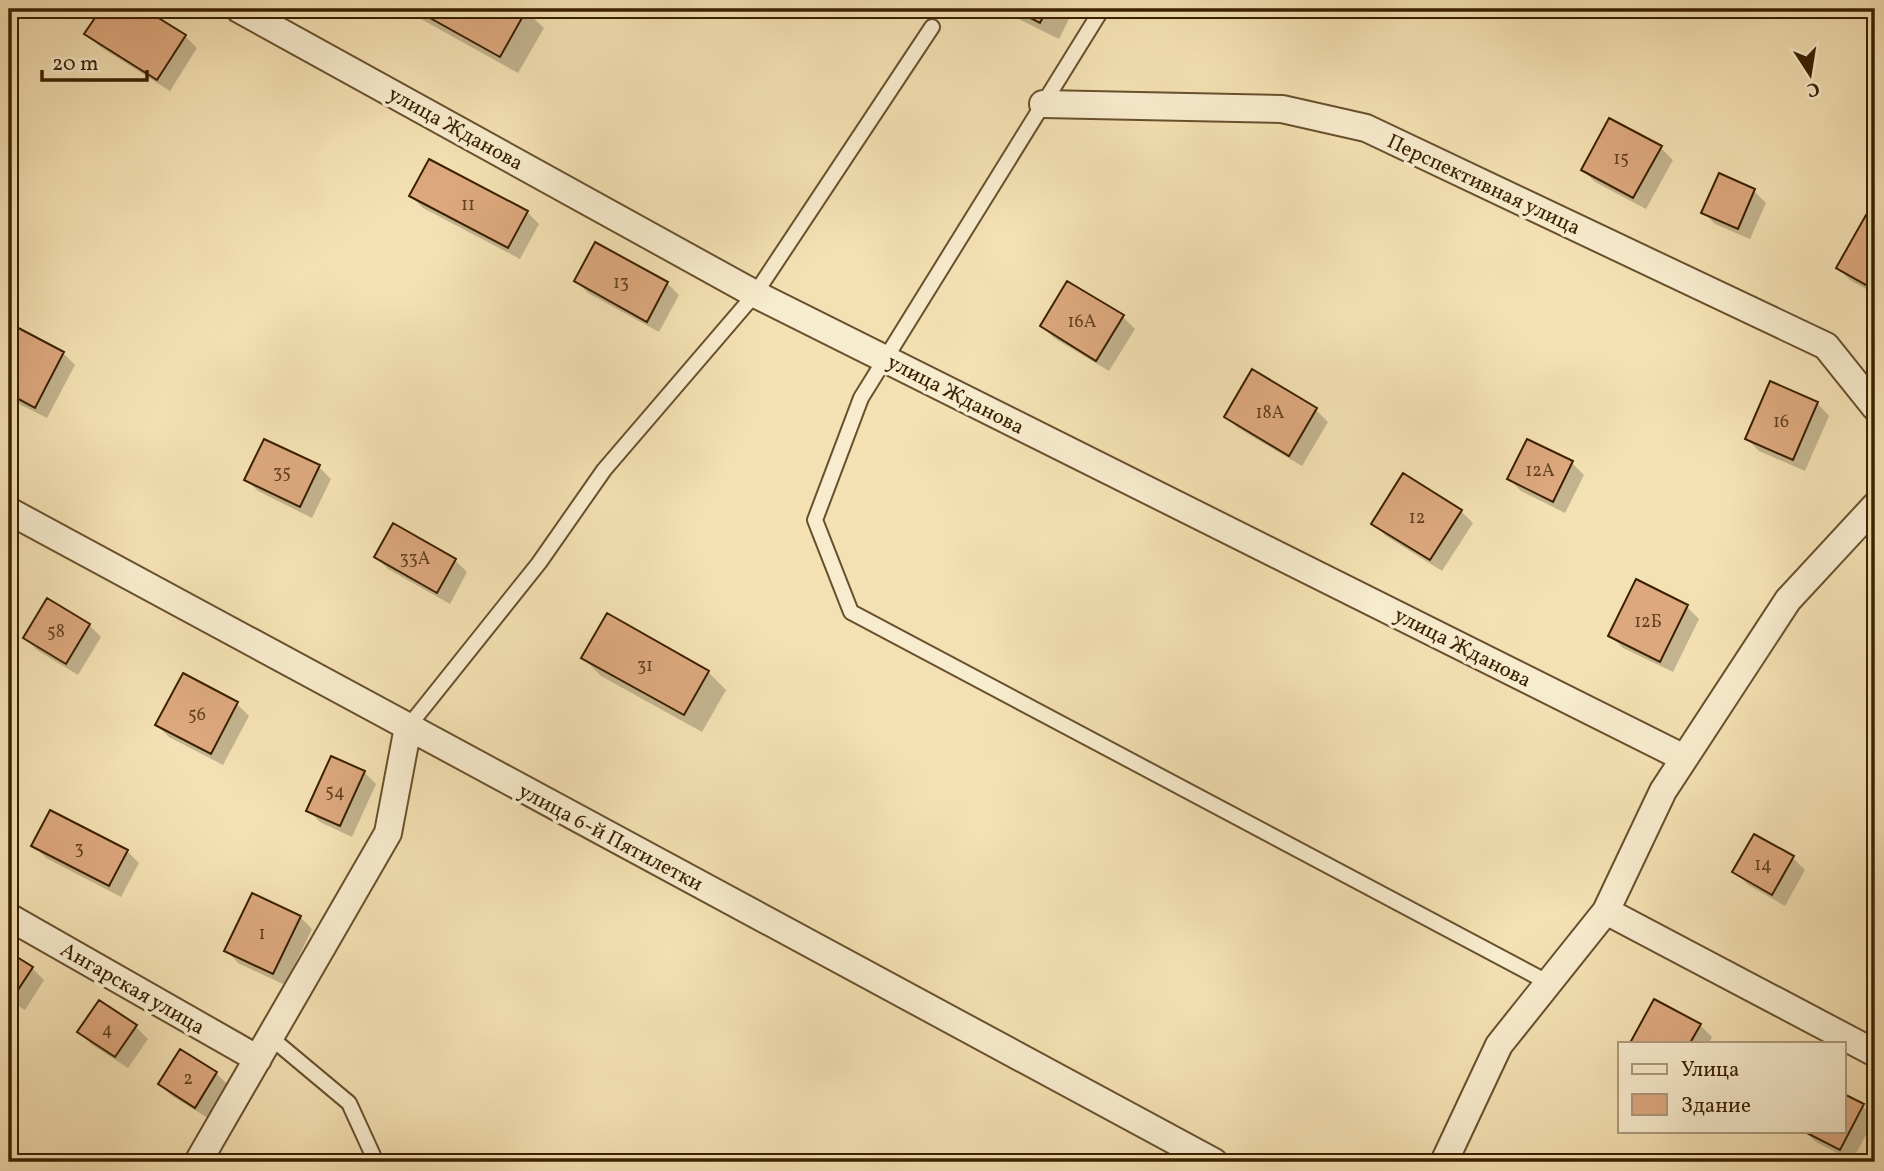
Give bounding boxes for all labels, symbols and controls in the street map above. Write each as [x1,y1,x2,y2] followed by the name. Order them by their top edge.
[42,38,147,82] scale bar
[1776,38,1846,108] north arrow
[52,50,98,79] text: 20 m
[1804,75,1822,103] text: С
[382,80,528,178] street label: улица Жданова
[1382,128,1585,243] street label: Перспективная улица
[1613,147,1629,172] house number: 15
[461,193,475,218] house number: 11
[613,271,629,296] house number: 13
[1068,310,1097,335] house number: 16А
[882,348,1029,442] street label: улица Жданова
[1256,401,1285,426] house number: 18А
[1773,410,1789,435] house number: 16
[1525,459,1555,484] house number: 12А
[273,461,291,486] house number: 35
[1409,506,1425,531] house number: 12
[399,547,431,572] house number: 33А
[1389,601,1536,695] street label: улица Жданова
[1634,610,1662,635] house number: 12Б
[47,620,65,645] house number: 58
[637,654,653,679] house number: 31
[188,703,206,728] house number: 56
[513,777,708,899] street label: улица 6-й Пятилетки
[325,780,345,805] house number: 54
[74,837,84,862] house number: 3
[1754,853,1772,878] house number: 14
[259,922,265,947] house number: 1
[55,936,210,1043] street label: Ангарская улица
[102,1018,112,1043] house number: 4
[1618,1042,1846,1132] legend
[1681,1056,1739,1085] text: Улица
[183,1067,193,1092] house number: 2
[1681,1092,1751,1121] text: Здание

